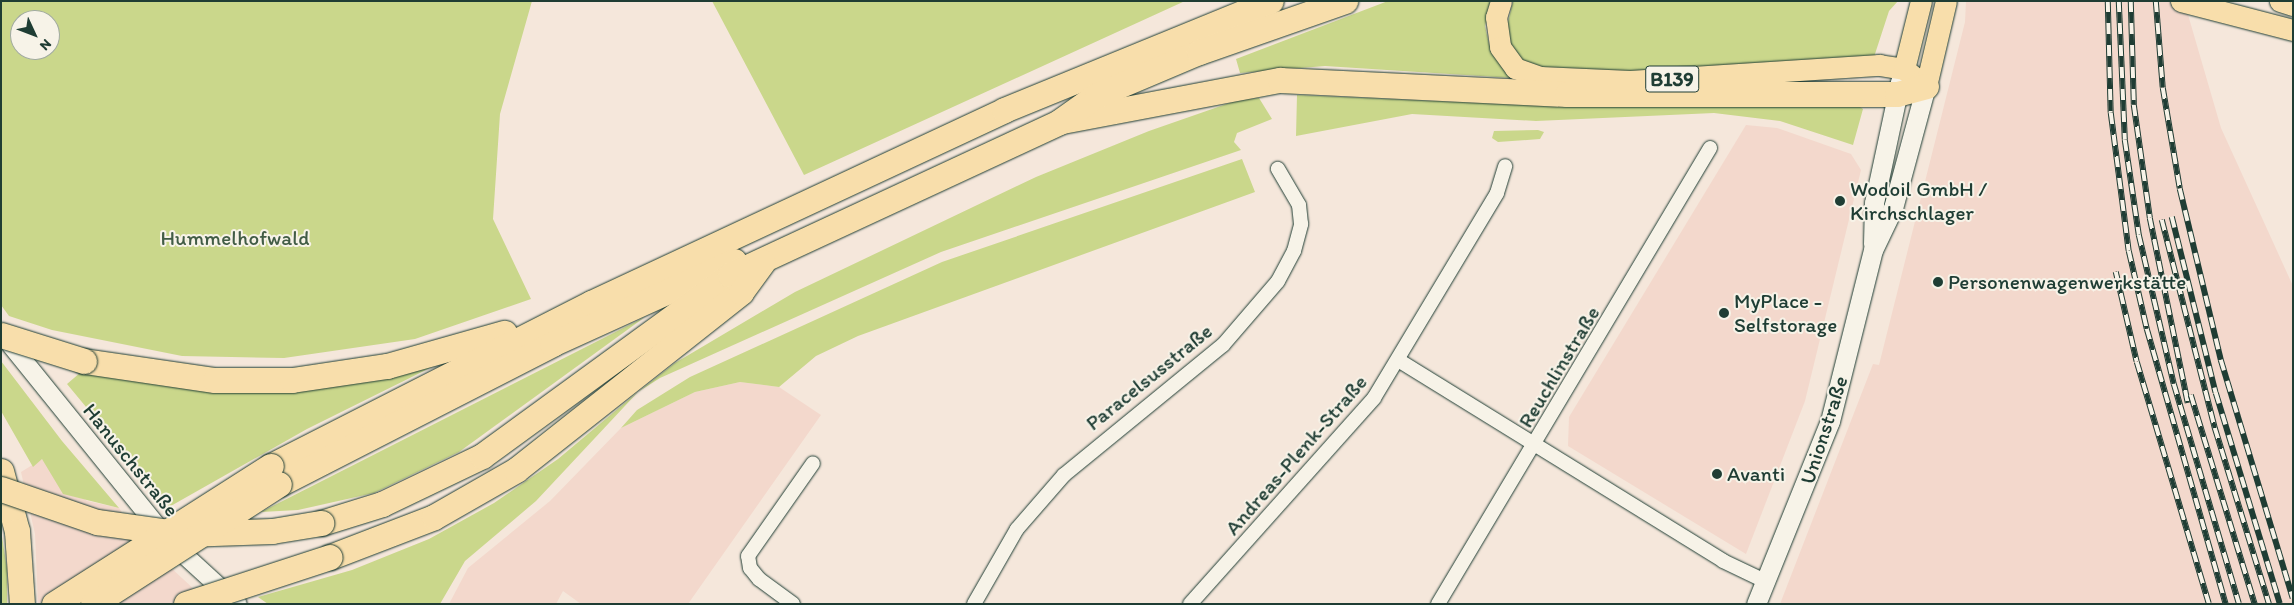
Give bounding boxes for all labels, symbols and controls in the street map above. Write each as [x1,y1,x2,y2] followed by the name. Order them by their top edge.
[10,10,60,60] north arrow
[36,36,55,54] text: N
[1644,62,1700,96] road number: B139
[1850,176,1987,226] place label: Wodoil GmbH / Kirchschlager
[1834,195,1846,207] marker: Wodoil GmbH / Kirchschlager
[161,225,309,251] park label: Hummelhofwald
[1948,269,2186,295] place label: Personenwagenwerkstätte
[1932,276,1944,288] marker: Personenwagenwerkstätte
[1734,288,1837,338] place label: MyPlace - Selfstorage
[1513,302,1605,432] street label: Reuchlinstraße
[1718,307,1730,319] marker: MyPlace - Selfstorage
[1081,318,1217,436] street label: Paracelsusstraße
[1220,370,1372,540] street label: Andreas-Plenk-Straße
[1795,373,1853,487] street label: Unionstraße
[78,398,184,522] street label: Hanuschstraße
[1727,461,1785,487] place label: Avanti
[1711,468,1723,480] marker: Avanti

